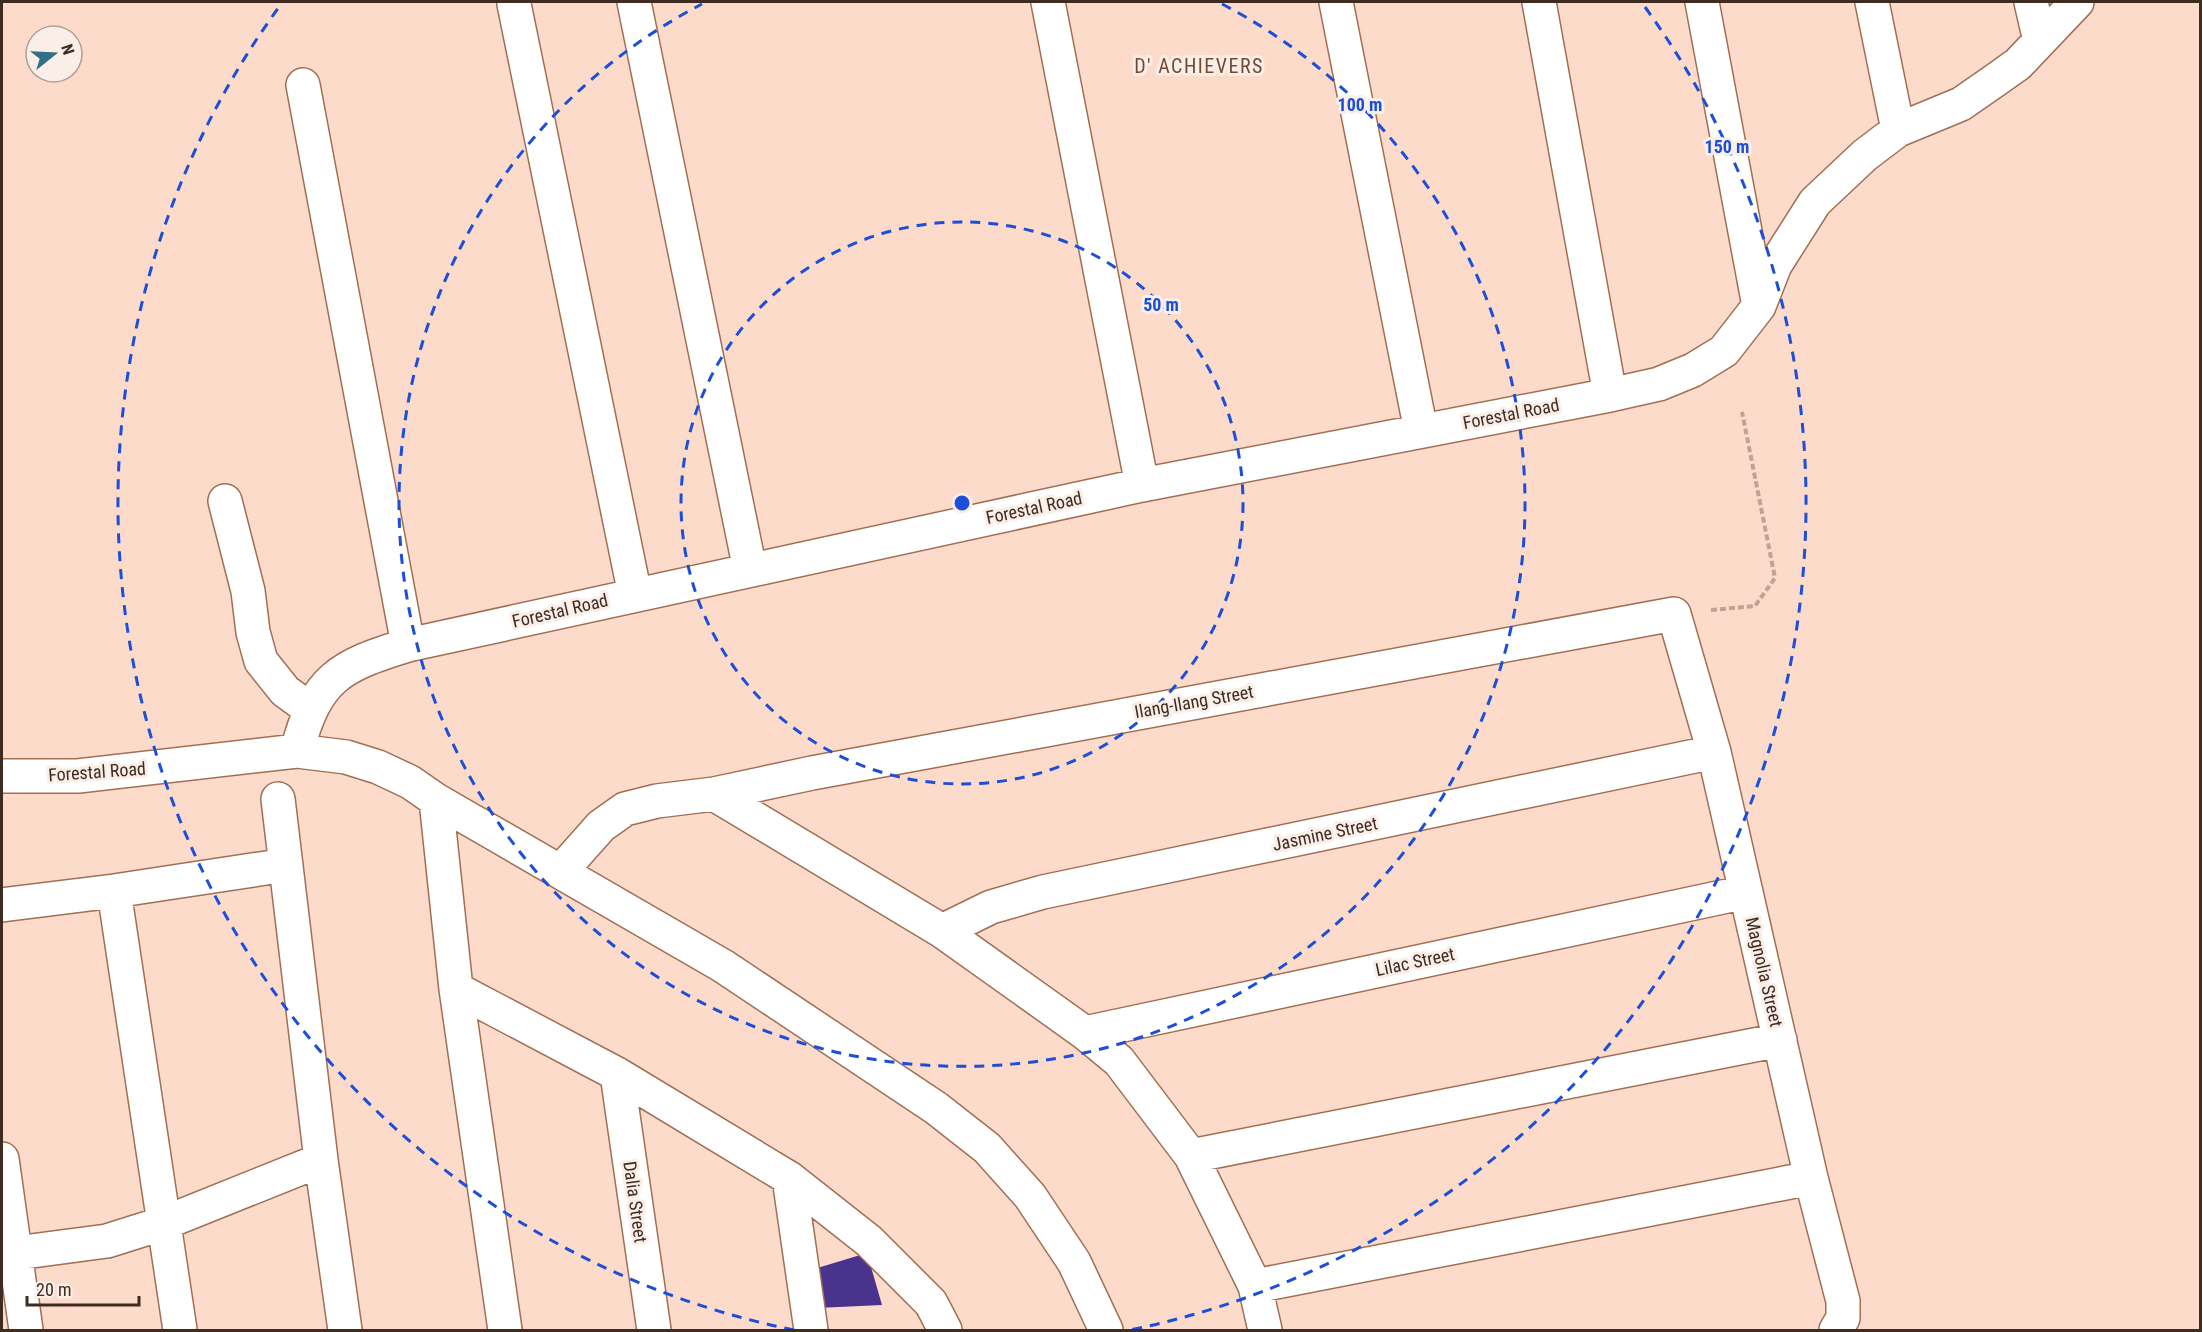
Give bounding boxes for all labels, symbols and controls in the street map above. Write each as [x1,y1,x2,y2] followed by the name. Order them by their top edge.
[24,24,84,84] north arrow
[57,42,78,57] text: N
[1134,54,1264,78] district label: D' ACHIEVERS
[1338,94,1382,115] text: 100 m
[1705,136,1749,157] text: 150 m
[1143,294,1179,315] text: 50 m
[1461,394,1561,433] street label: Forestal Road
[984,487,1084,528] street label: Forestal Road
[952,493,972,513] centre of rings
[510,589,610,632] street label: Forestal Road
[1133,681,1255,722] street label: Ilang-Ilang Street
[47,758,146,785] street label: Forestal Road
[1271,812,1379,855] street label: Jasmine Street
[1742,915,1787,1029] street label: Magnolia Street
[1374,943,1456,980] street label: Lilac Street
[619,1160,652,1244] street label: Dalia Street
[27,1269,140,1307] scale bar
[36,1279,71,1300] text: 20 m

